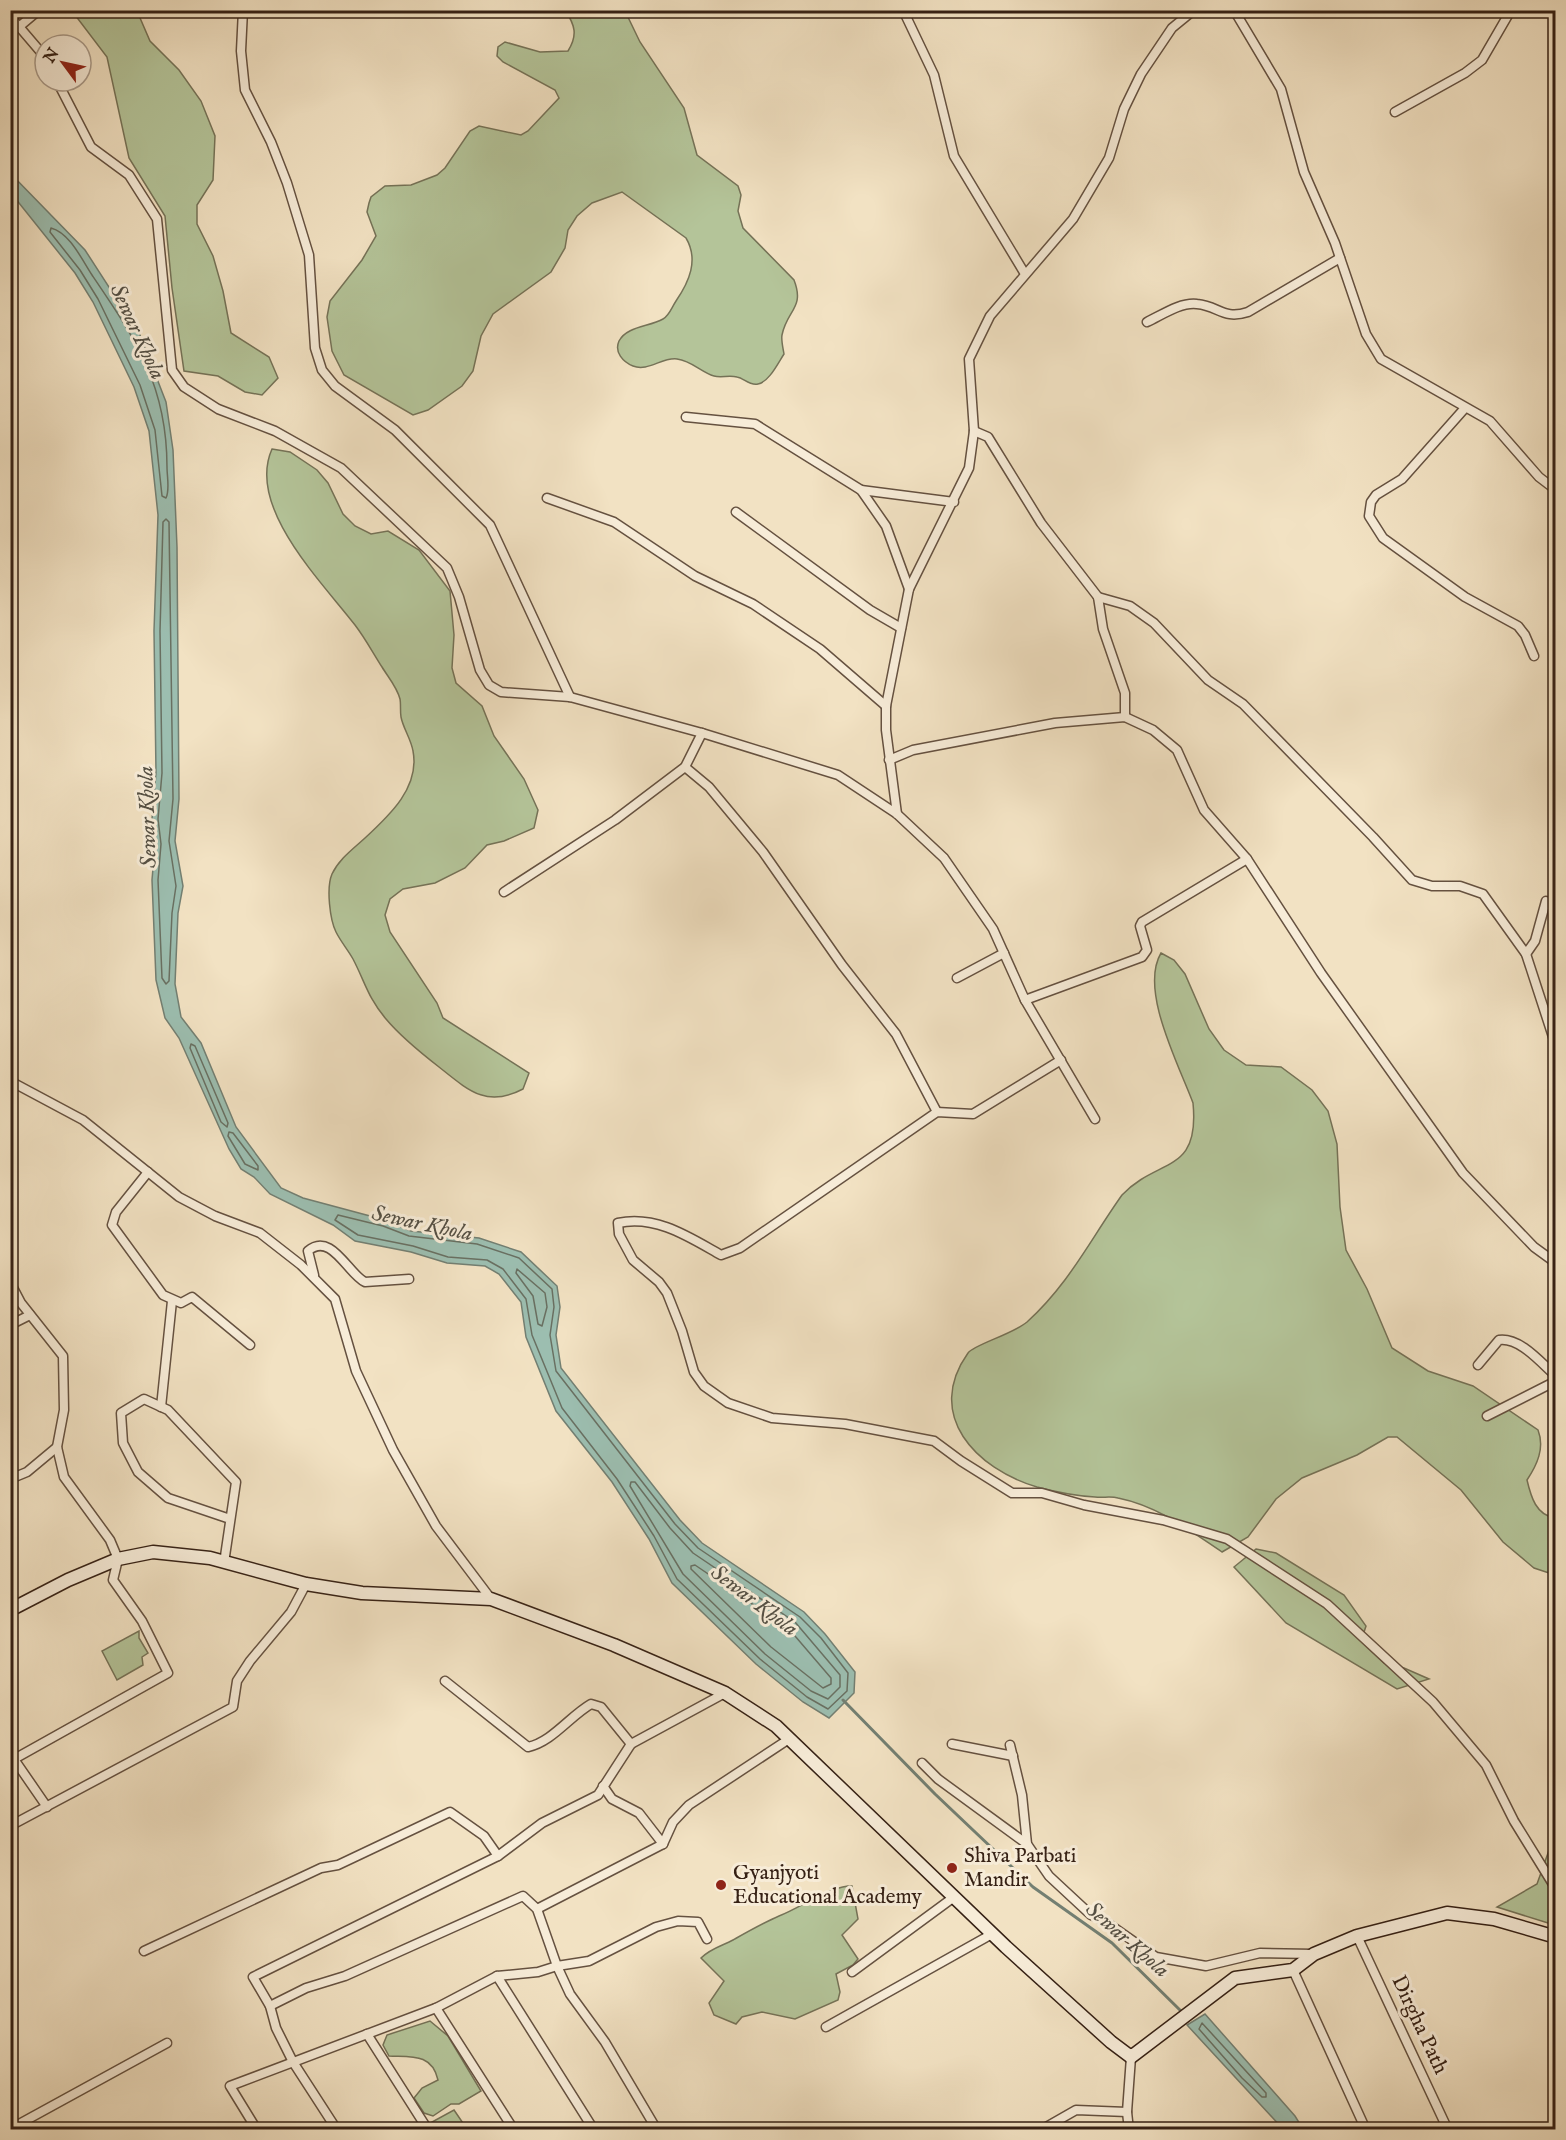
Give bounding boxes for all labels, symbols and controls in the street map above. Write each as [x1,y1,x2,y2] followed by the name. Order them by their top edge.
[33,33,93,93] north arrow
[39,45,64,68] text: N
[103,280,171,384] water label: Sewar Khola
[132,765,164,869] water label: Sewar Khola
[369,1200,475,1248] water label: Sewar Khola
[705,1559,803,1643] water label: Sewar Khola
[964,1843,1076,1894] place label: Shiva Parbati Mandir
[733,1860,922,1911] place label: Gyanjyoti Educational Academy
[945,1861,959,1875] marker: Shiva Parbati Mandir
[714,1878,728,1892] marker: Gyanjyoti Educational Academy
[1079,1896,1175,1984] water label: Sewar Khola
[1384,1971,1454,2079] street label: Dirgha Path

